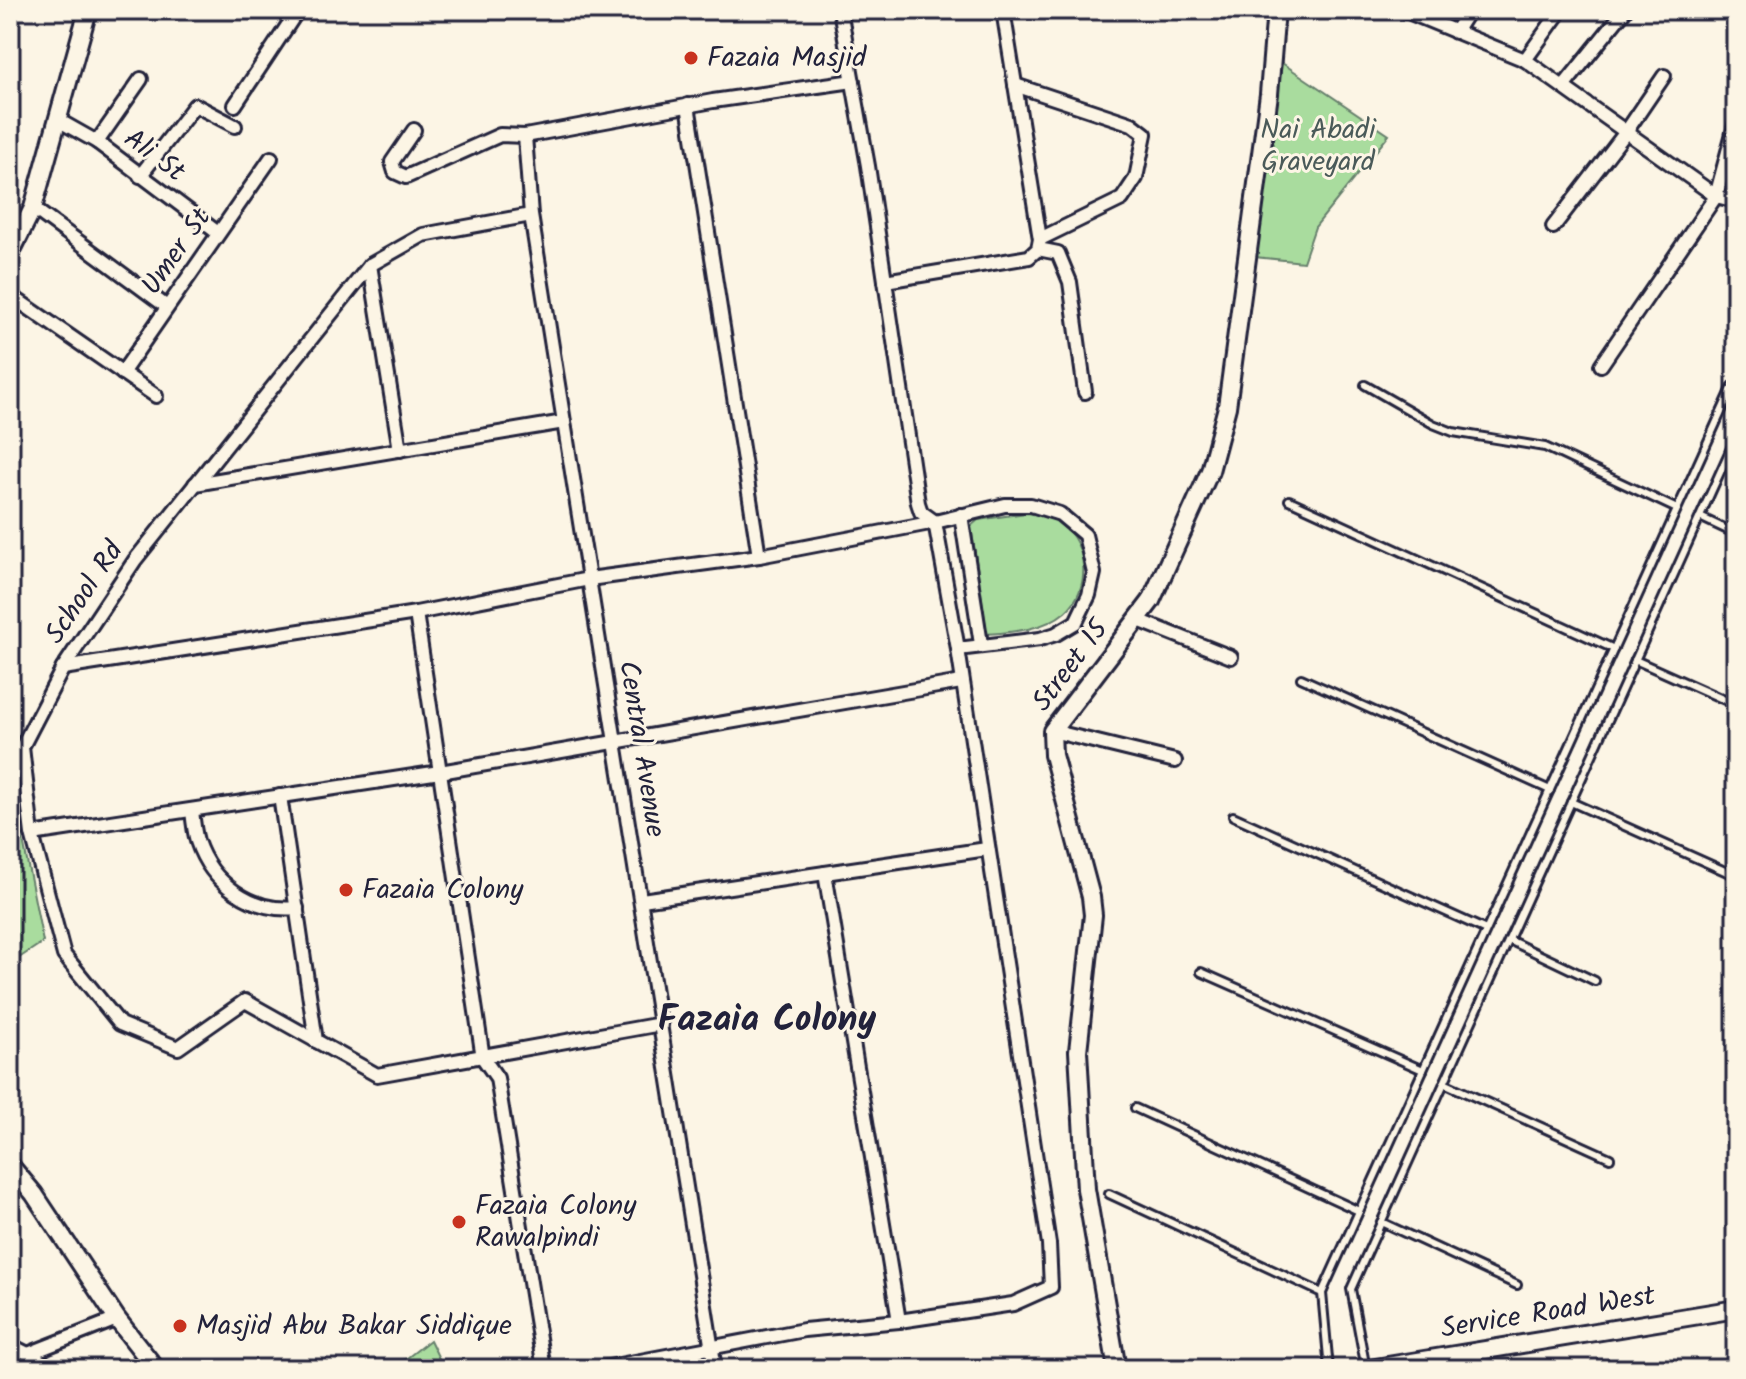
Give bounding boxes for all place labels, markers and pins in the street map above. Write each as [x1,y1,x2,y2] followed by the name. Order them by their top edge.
[707,36,867,81] place label: Fazaia Masjid
[682,49,700,67] marker: Fazaia Masjid
[362,868,524,913] place label: Fazaia Colony
[337,881,355,899] marker: Fazaia Colony
[475,1184,637,1261] place label: Fazaia Colony Rawalpindi
[450,1213,468,1231] marker: Fazaia Colony Rawalpindi
[196,1304,512,1349] place label: Masjid Abu Bakar Siddique
[171,1317,189,1335] marker: Masjid Abu Bakar Siddique

